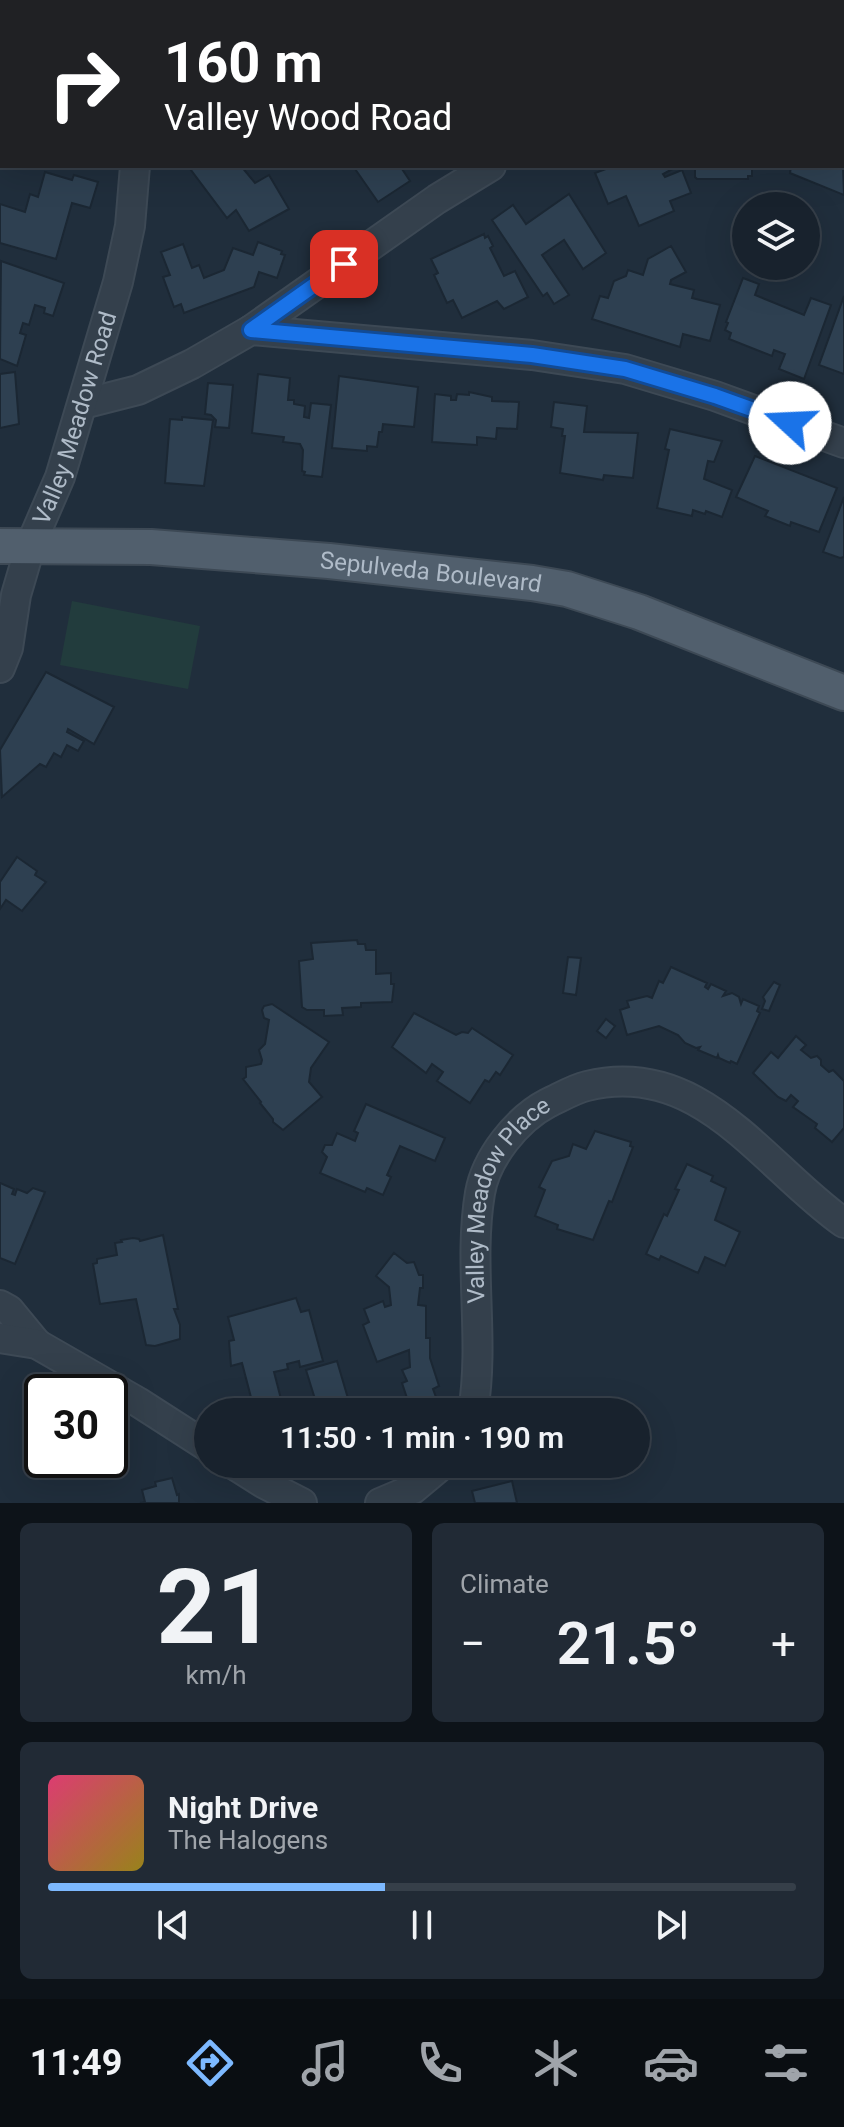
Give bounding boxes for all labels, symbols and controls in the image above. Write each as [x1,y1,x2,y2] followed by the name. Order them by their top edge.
[164,30,323,96] text: 160 m
[32,32,136,136] icon: right
[164,97,452,139] text: Valley Wood Road
[732,192,820,280] map controls
[732,192,820,280] button: layers
[310,230,378,298] pin
[322,242,366,286] icon: arrive
[27,308,122,529] street label: Valley Meadow Road
[748,381,832,465] position arrow
[319,546,544,598] street label: Sepulveda Boulevard
[461,1091,555,1304] street label: Valley Meadow Place
[24,1374,128,1478] speed limit sign: 30
[280,1420,564,1455] text: 11:50 · 1 min · 190 m
[156,1547,276,1668] text: 21
[460,1569,549,1599] text: Climate
[557,1608,700,1679] text: 21.5°
[460,1618,485,1670] text: −
[771,1618,796,1670] text: +
[185,1660,247,1690] text: km/h
[168,1790,318,1825] text: Night Drive
[168,1825,328,1855] text: The Halogens
[151,1903,195,1947] icon: previous
[400,1903,444,1947] icon: pause
[649,1903,693,1947] icon: next
[182,2035,238,2091] icon: directions
[297,2035,353,2091] icon: music
[412,2035,468,2091] icon: phone
[528,2035,584,2091] icon: climate
[643,2035,699,2091] icon: car
[758,2035,814,2091] icon: filters
[30,2042,122,2084] text: 11:49

